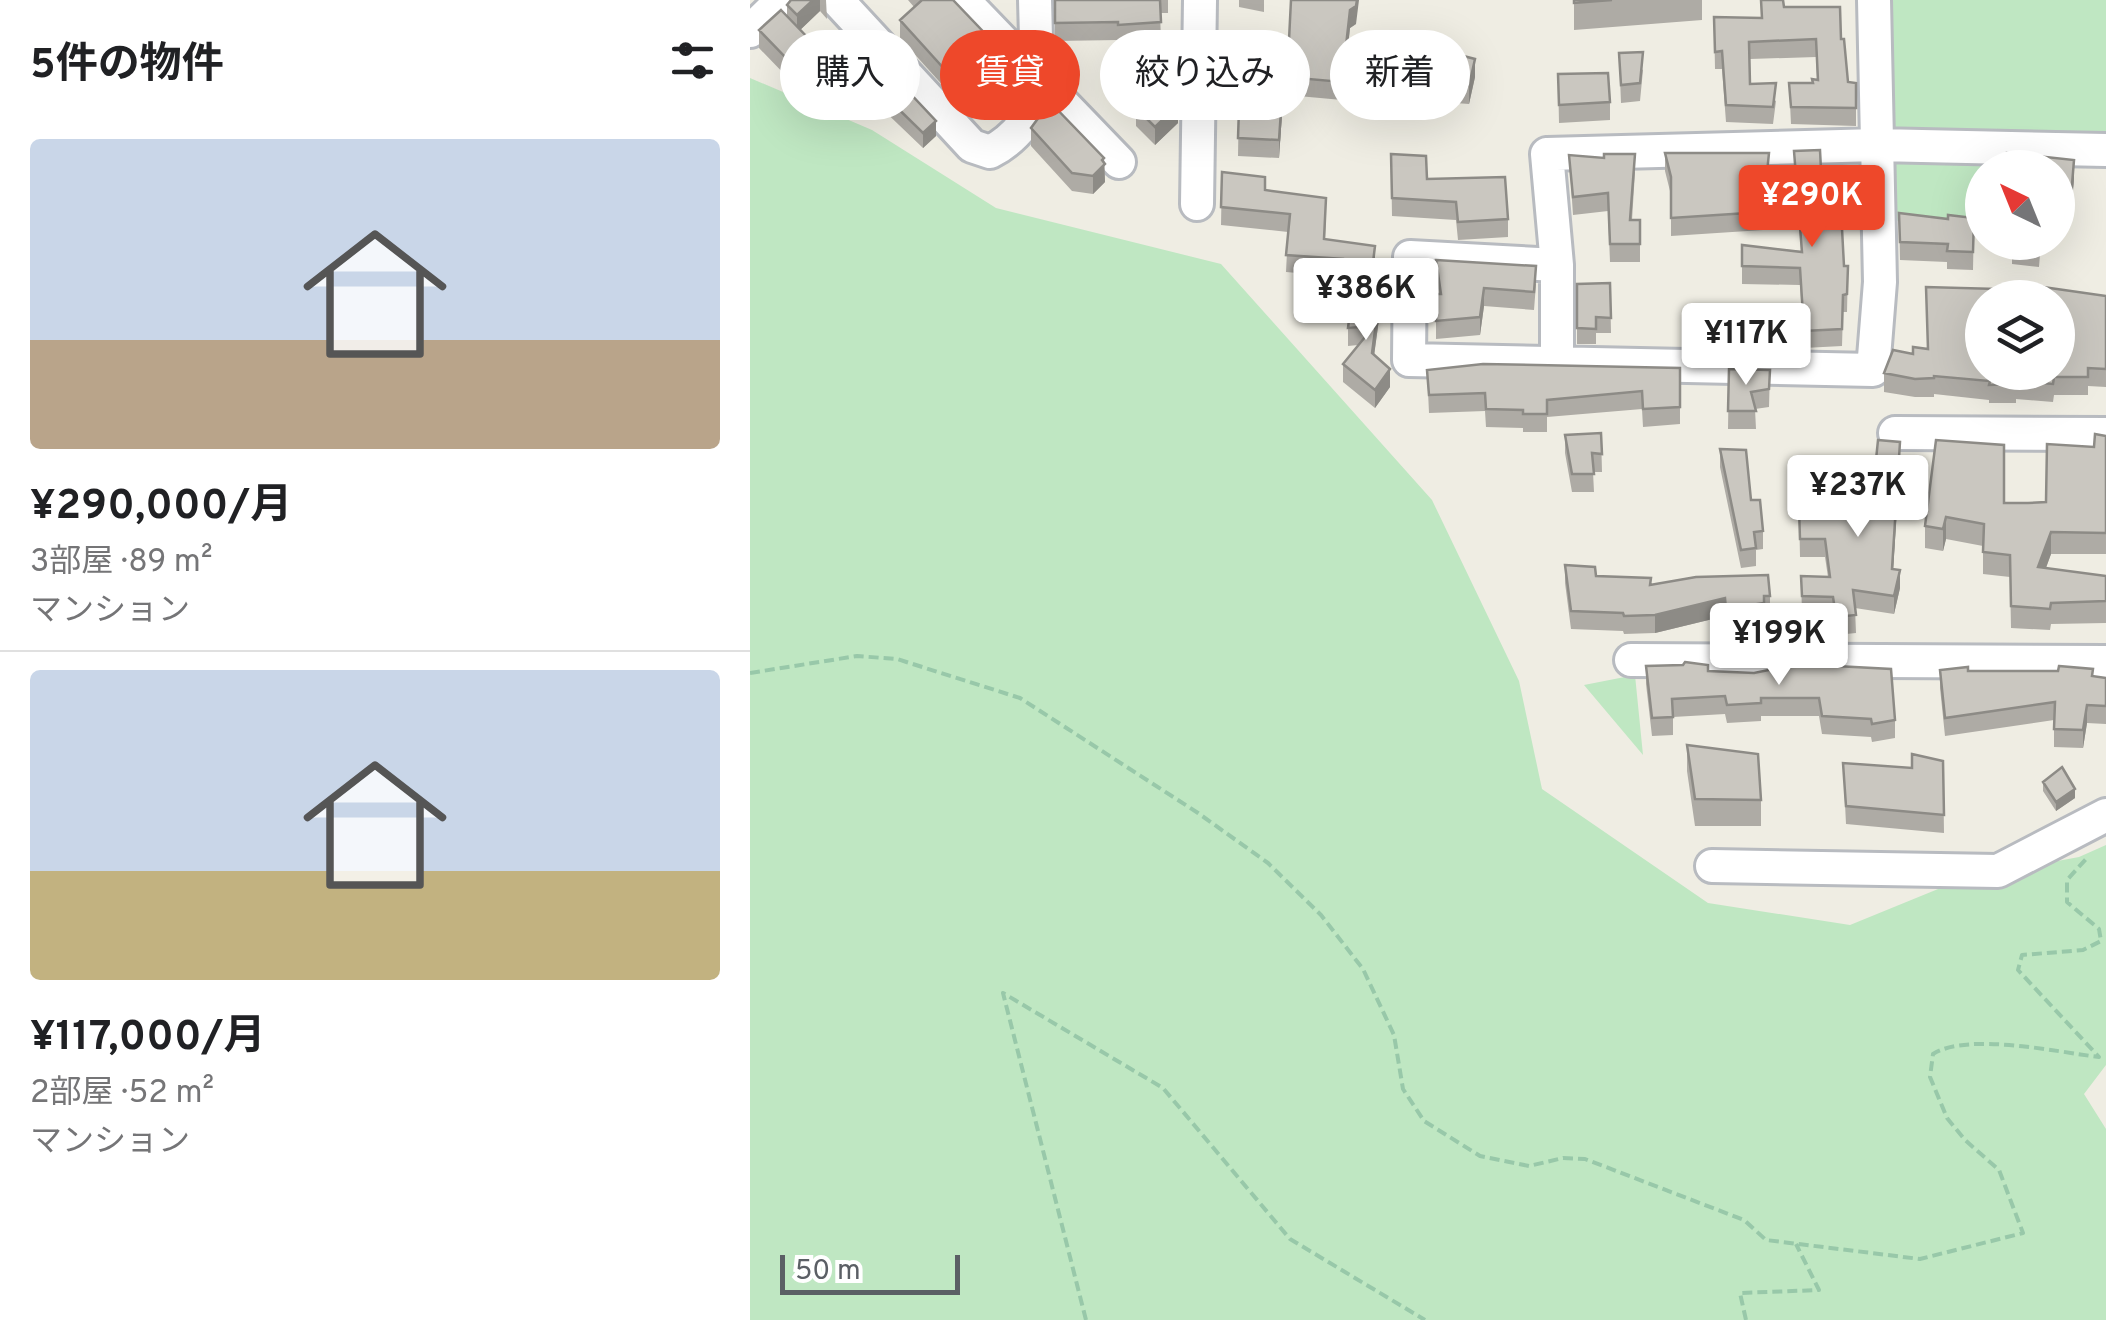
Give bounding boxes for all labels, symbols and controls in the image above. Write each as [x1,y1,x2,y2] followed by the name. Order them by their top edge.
[780,30,920,120] chip: 購入
[940,30,1080,120] chip: 賃貸
[1100,30,1310,120] chip: 絞り込み
[1330,30,1470,120] chip: 新着
[665,33,720,88] icon: filters
[30,40,224,93] text: 5件の物件
[1965,150,2075,260] north arrow
[1965,150,2075,390] map controls
[1742,165,1882,250] pin: ¥290K
[1761,177,1863,217] text: ¥290K
[285,204,465,384] icon: home
[1296,258,1436,343] pin: ¥386K
[1315,270,1417,310] text: ¥386K
[1965,280,2075,390] button: layers
[1676,303,1816,388] pin: ¥117K
[1704,315,1788,355] text: ¥117K
[1788,455,1928,540] pin: ¥237K
[1809,467,1907,507] text: ¥237K
[30,481,292,534] text: ¥290,000/月
[30,543,213,583] text: 3部屋 · 89 m²
[30,592,190,632] text: マンション
[1709,603,1849,688] pin: ¥199K
[1732,615,1826,655] text: ¥199K
[285,735,465,915] icon: home
[30,1012,266,1065] text: ¥117,000/月
[30,1074,214,1114] text: 2部屋 · 52 m²
[30,1123,190,1163] text: マンション
[780,1250,960,1294] scale bar
[795,1254,861,1290] text: 50 m

